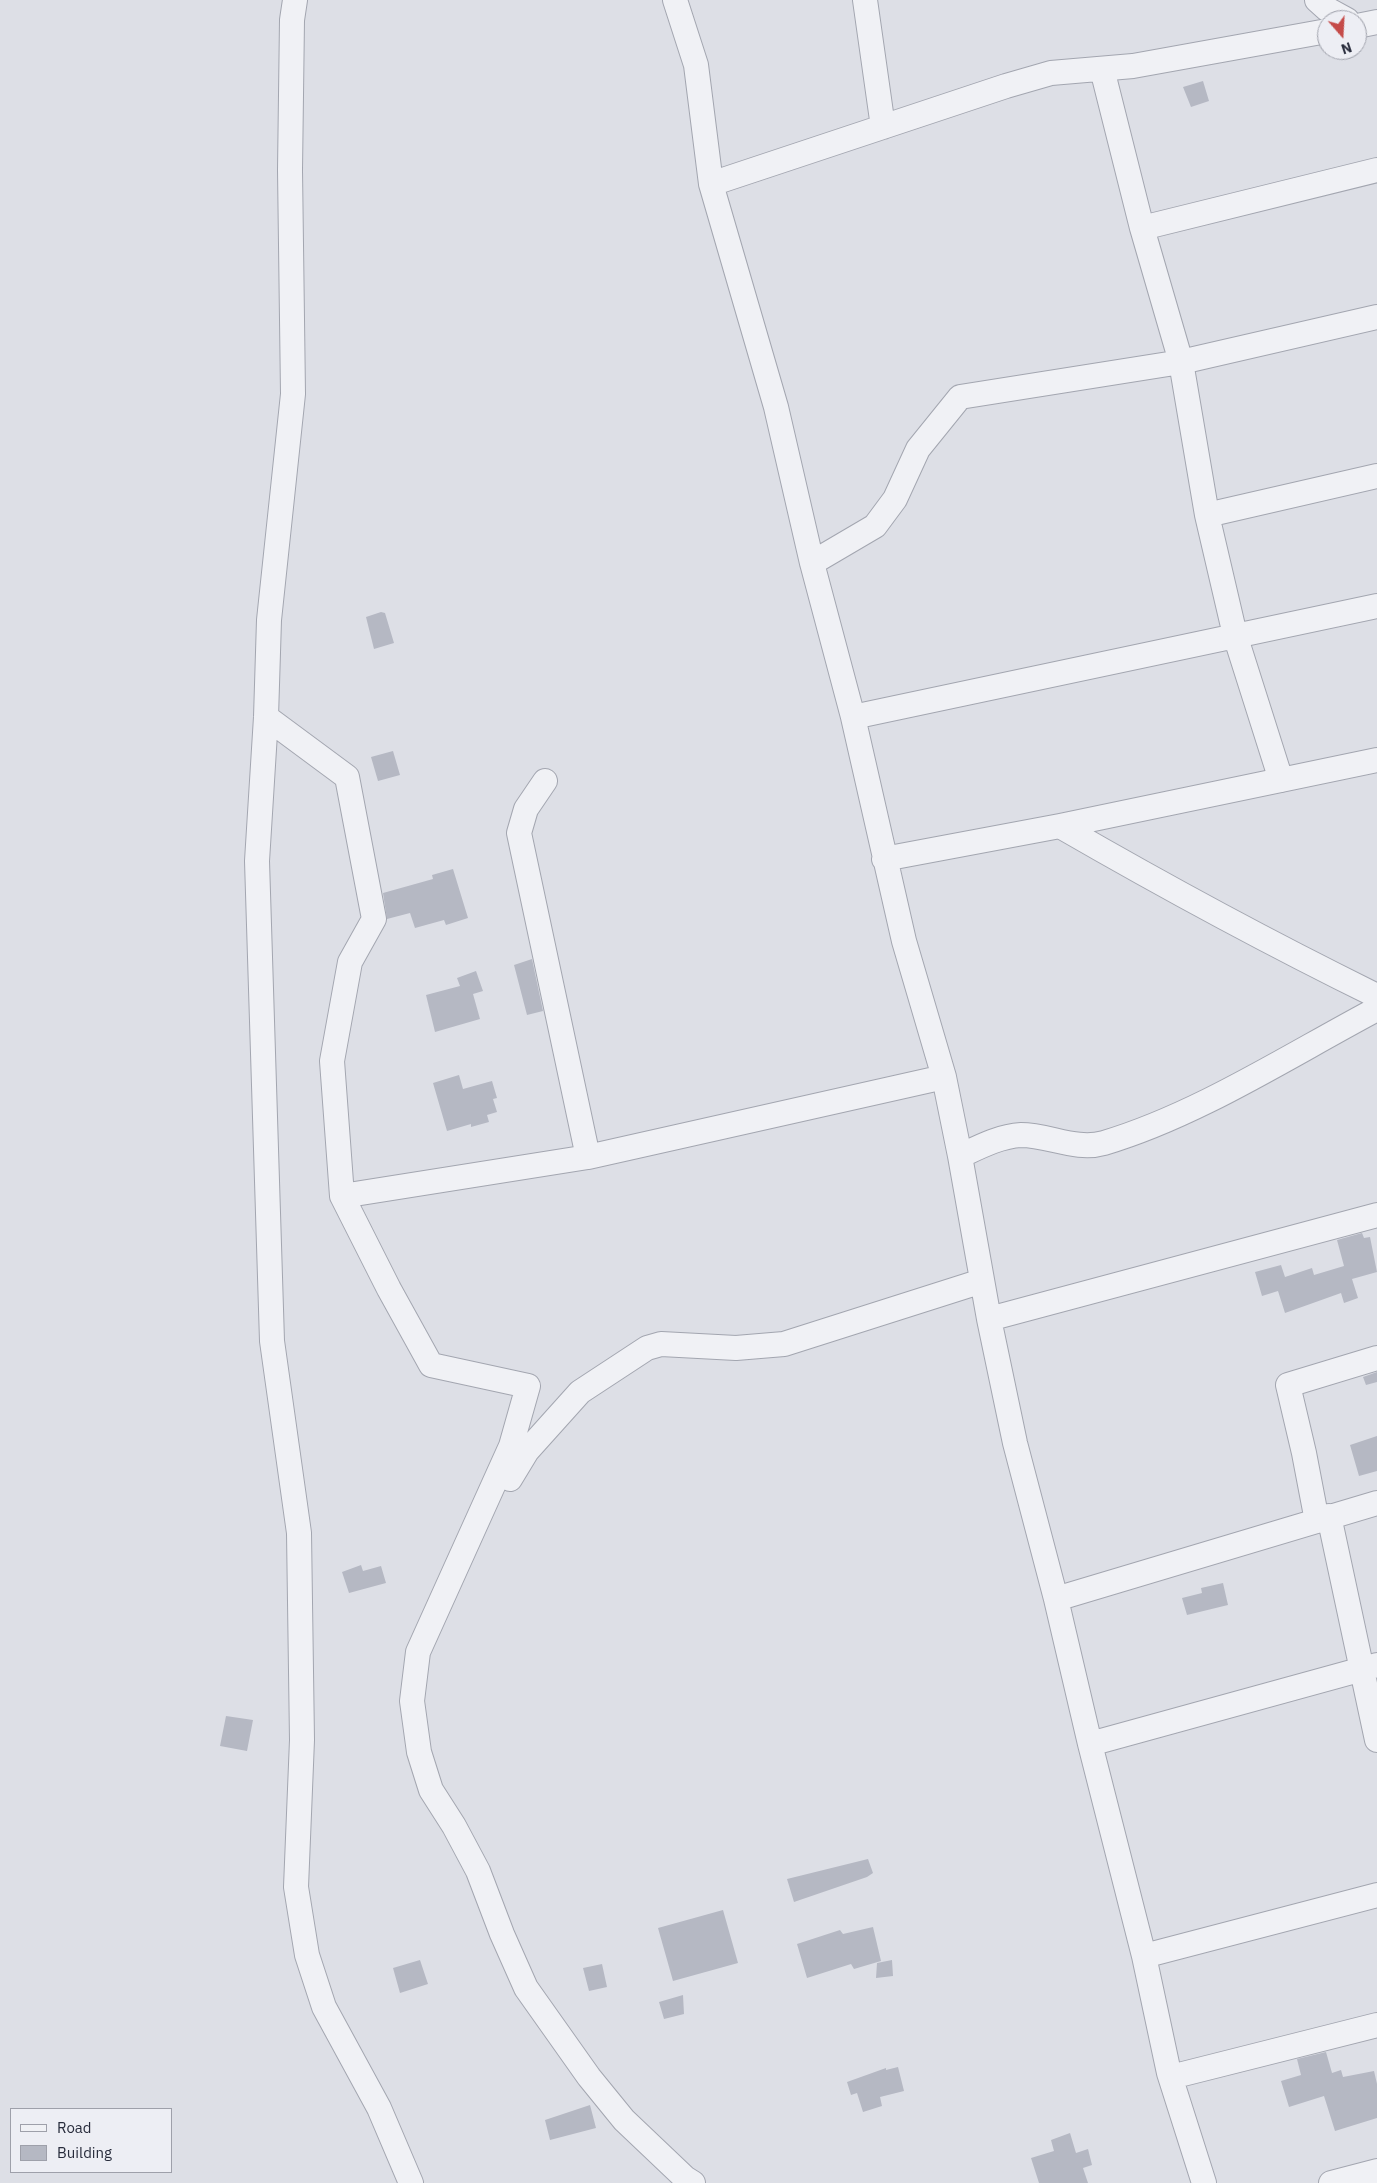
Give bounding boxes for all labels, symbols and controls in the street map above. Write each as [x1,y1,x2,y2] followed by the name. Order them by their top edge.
[1317,10,1367,60] north arrow
[1339,38,1354,58] text: N
[10,2108,172,2173] legend
[57,2118,92,2137] text: Road
[57,2143,112,2162] text: Building

